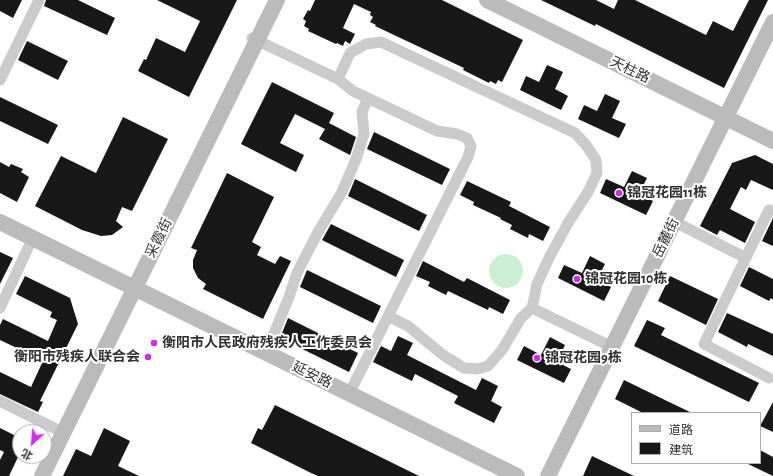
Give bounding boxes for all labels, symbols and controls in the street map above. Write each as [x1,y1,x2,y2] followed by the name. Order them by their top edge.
[607,53,653,87] street label: 天柱路
[627,185,707,201] place label: 锦冠花园11栋
[614,188,624,198] marker: 锦冠花园11栋
[142,215,176,261] street label: 采霞街
[649,215,683,261] street label: 岳麓街
[585,271,667,287] place label: 锦冠花园10栋
[572,274,582,284] marker: 锦冠花园10栋
[162,335,372,351] place label: 衡阳市人民政府残疾人工作委员会
[149,338,159,348] marker: 衡阳市人民政府残疾人工作委员会
[14,349,140,365] place label: 衡阳市残疾人联合会
[545,350,622,366] place label: 锦冠花园9栋
[143,352,153,362] marker: 衡阳市残疾人联合会
[532,353,542,363] marker: 锦冠花园9栋
[289,358,335,392] street label: 延安路
[631,412,761,464] legend
[12,424,52,464] north arrow
[669,424,693,436] text: 道路
[669,444,693,456] text: 建筑
[20,447,34,462] text: 北

